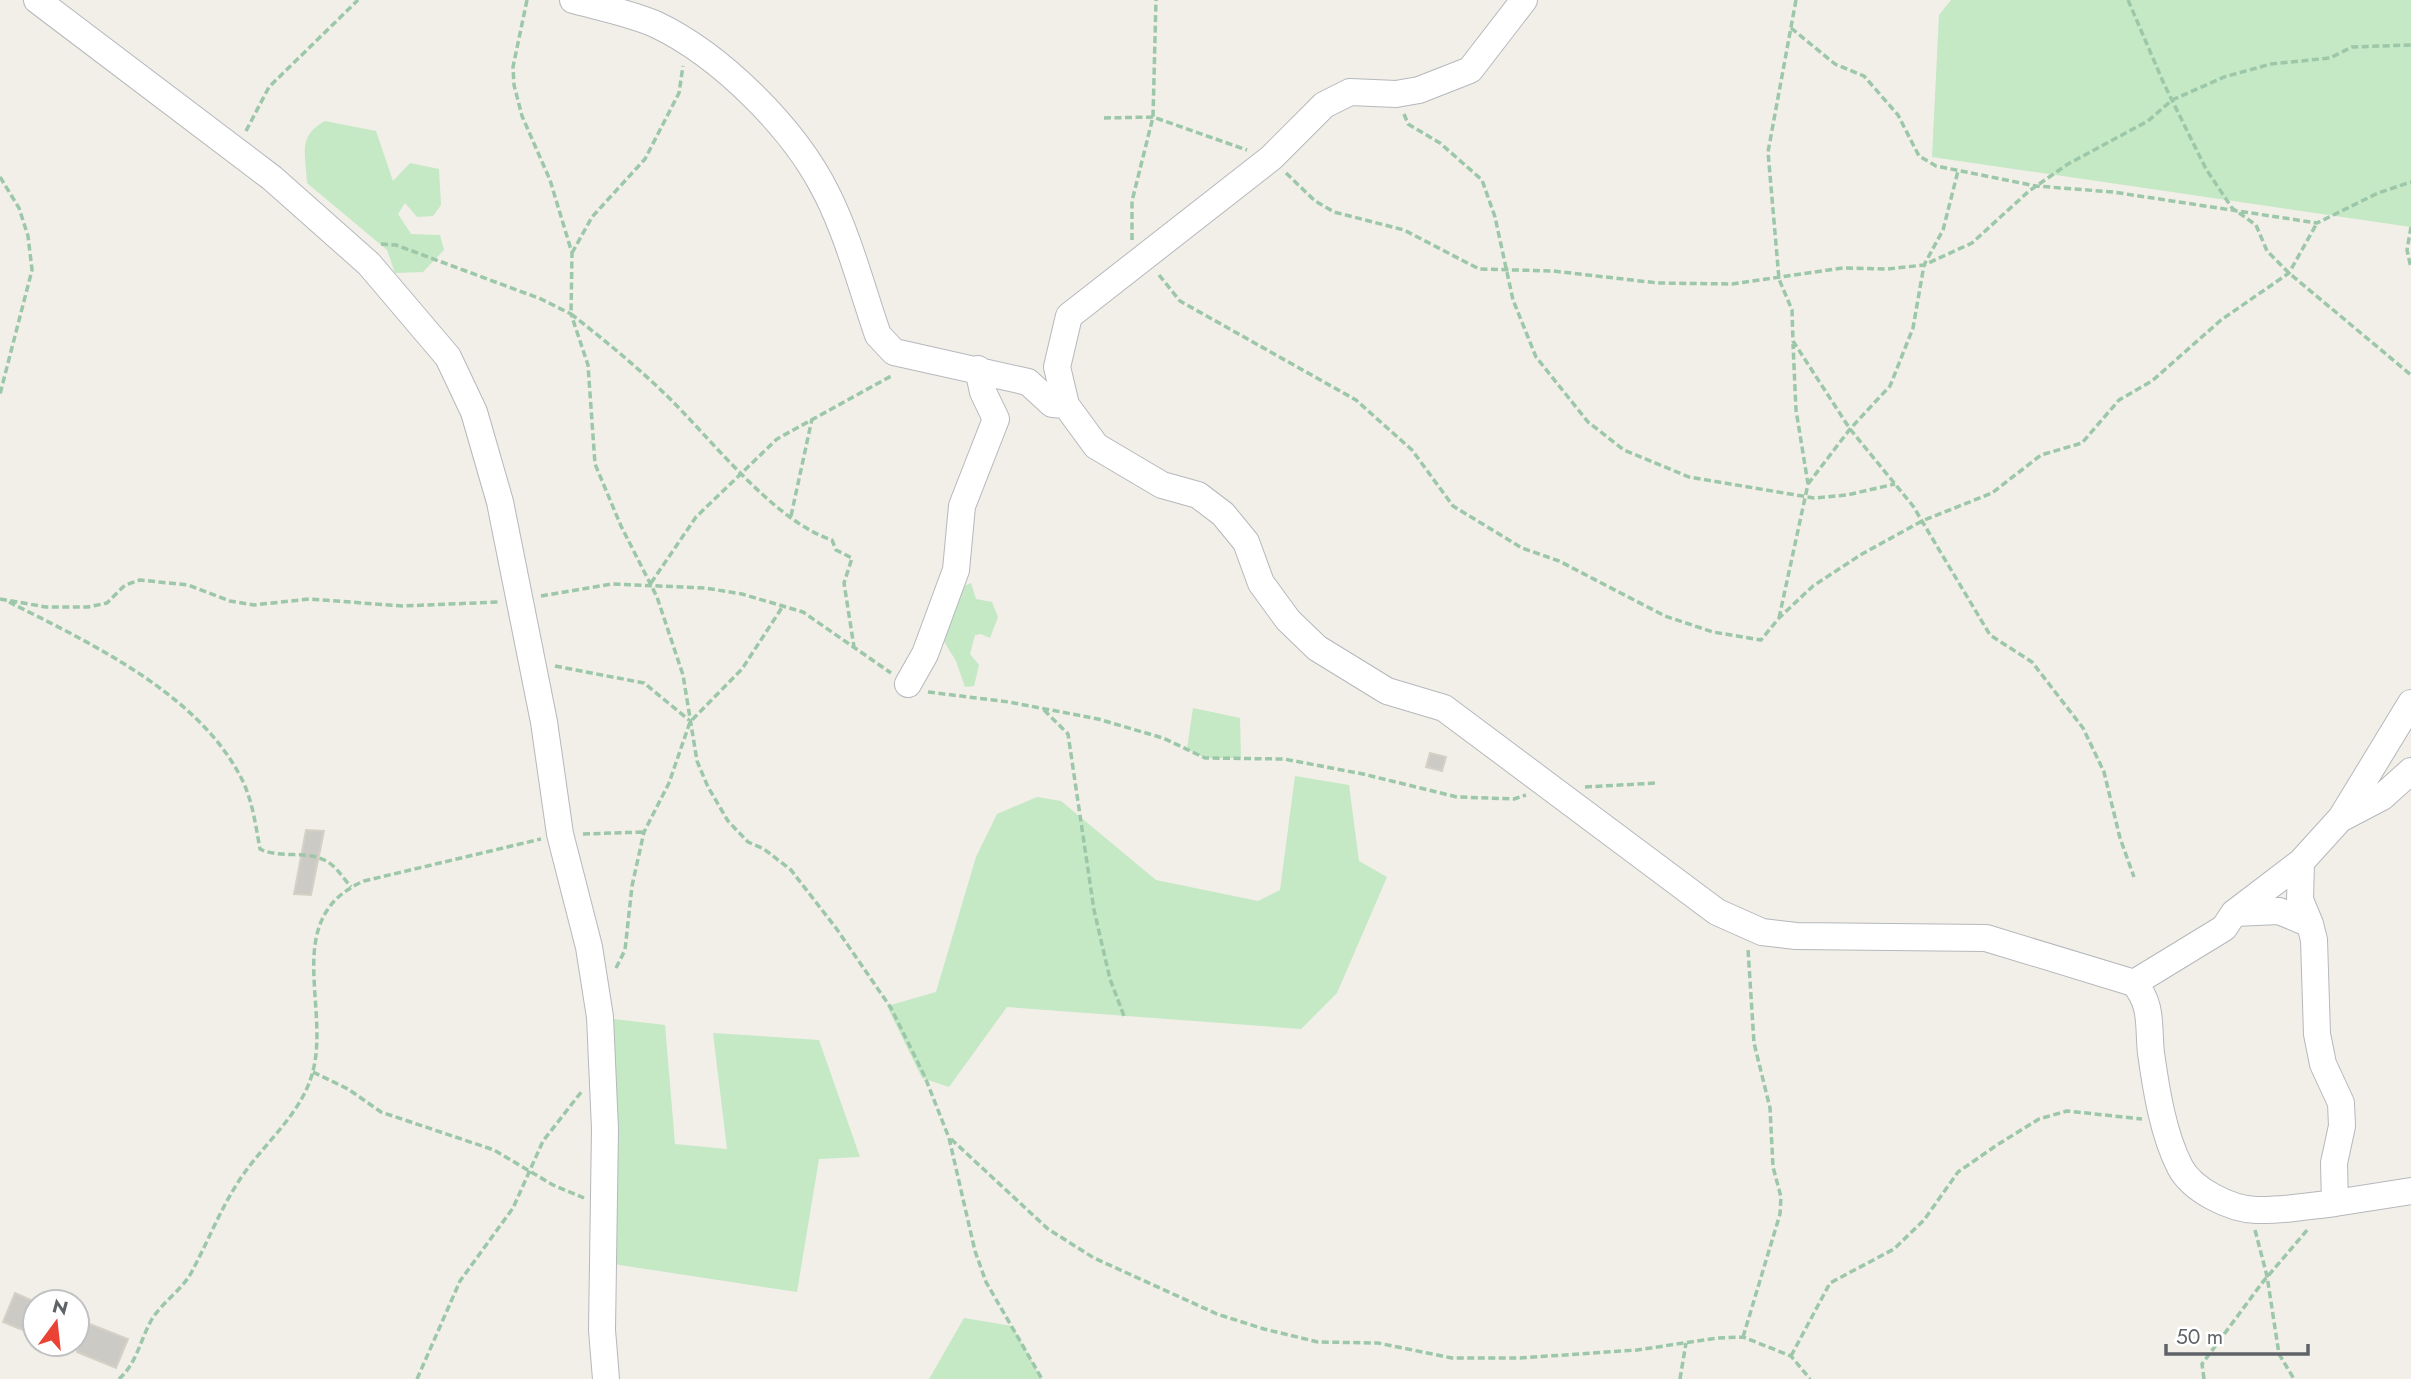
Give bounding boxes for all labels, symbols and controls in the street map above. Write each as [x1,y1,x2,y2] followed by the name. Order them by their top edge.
[21,1288,91,1358] north arrow
[49,1292,71,1322] text: N
[2166,1312,2308,1356] scale bar
[2176,1322,2223,1352] text: 50 m

